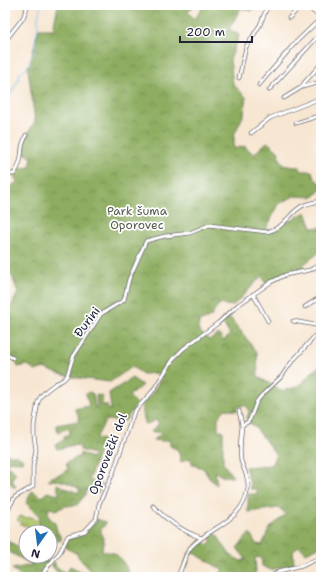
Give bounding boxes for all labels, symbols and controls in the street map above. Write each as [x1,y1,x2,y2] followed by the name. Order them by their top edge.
[180,18,252,44] scale bar
[186,24,225,40] text: 200 m
[107,203,168,233] park label: Park šuma Oporovec
[70,304,104,340] street label: Đurini
[85,411,131,497] street label: Oporovečki dol
[18,524,58,564] north arrow
[29,545,42,562] text: N

